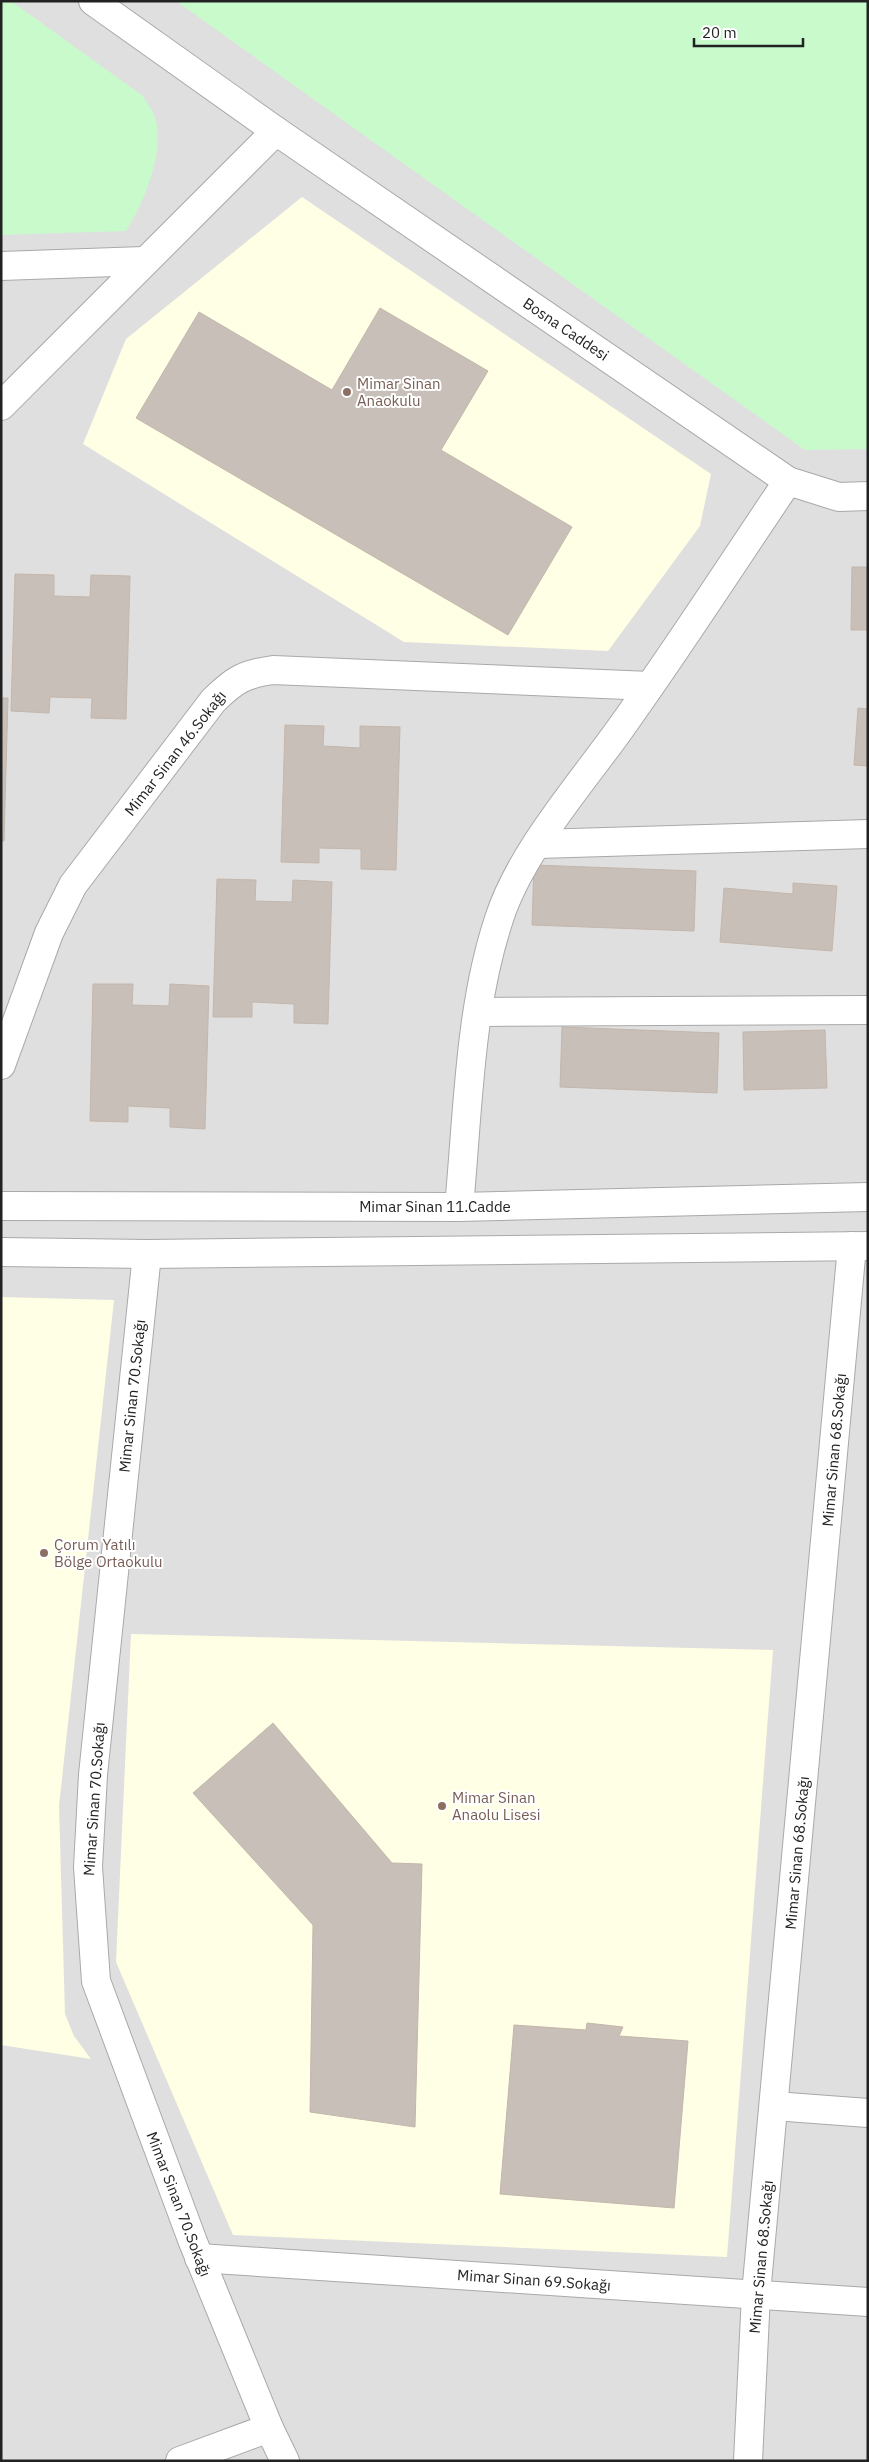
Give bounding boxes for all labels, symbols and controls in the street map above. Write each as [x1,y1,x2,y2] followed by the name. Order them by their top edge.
[694,15,803,47] scale bar
[702,23,737,42] text: 20 m
[519,293,613,365] street label: Bosna Caddesi
[357,374,441,410] place label: Mimar Sinan Anaokulu
[341,386,353,398] marker: Mimar Sinan Anaokulu
[120,687,230,819] street label: Mimar Sinan 46.Sokağı
[359,1197,511,1216] street label: Mimar Sinan 11.Cadde
[115,1318,149,1474] street label: Mimar Sinan 70.Sokağı
[818,1373,850,1527] street label: Mimar Sinan 68.Sokağı
[54,1535,163,1571] place label: Çorum Yatılı Bölge Ortaokulu
[38,1547,50,1559] marker: Çorum Yatılı Bölge Ortaokulu
[79,1722,109,1876] street label: Mimar Sinan 70.Sokağı
[781,1776,813,1930] street label: Mimar Sinan 68.Sokağı
[452,1788,541,1824] place label: Mimar Sinan Anaolu Lisesi
[436,1800,448,1812] marker: Mimar Sinan Anaolu Lisesi
[143,2129,215,2279] street label: Mimar Sinan 70.Sokağı
[745,2180,777,2334] street label: Mimar Sinan 68.Sokağı
[457,2265,611,2295] street label: Mimar Sinan 69.Sokağı

